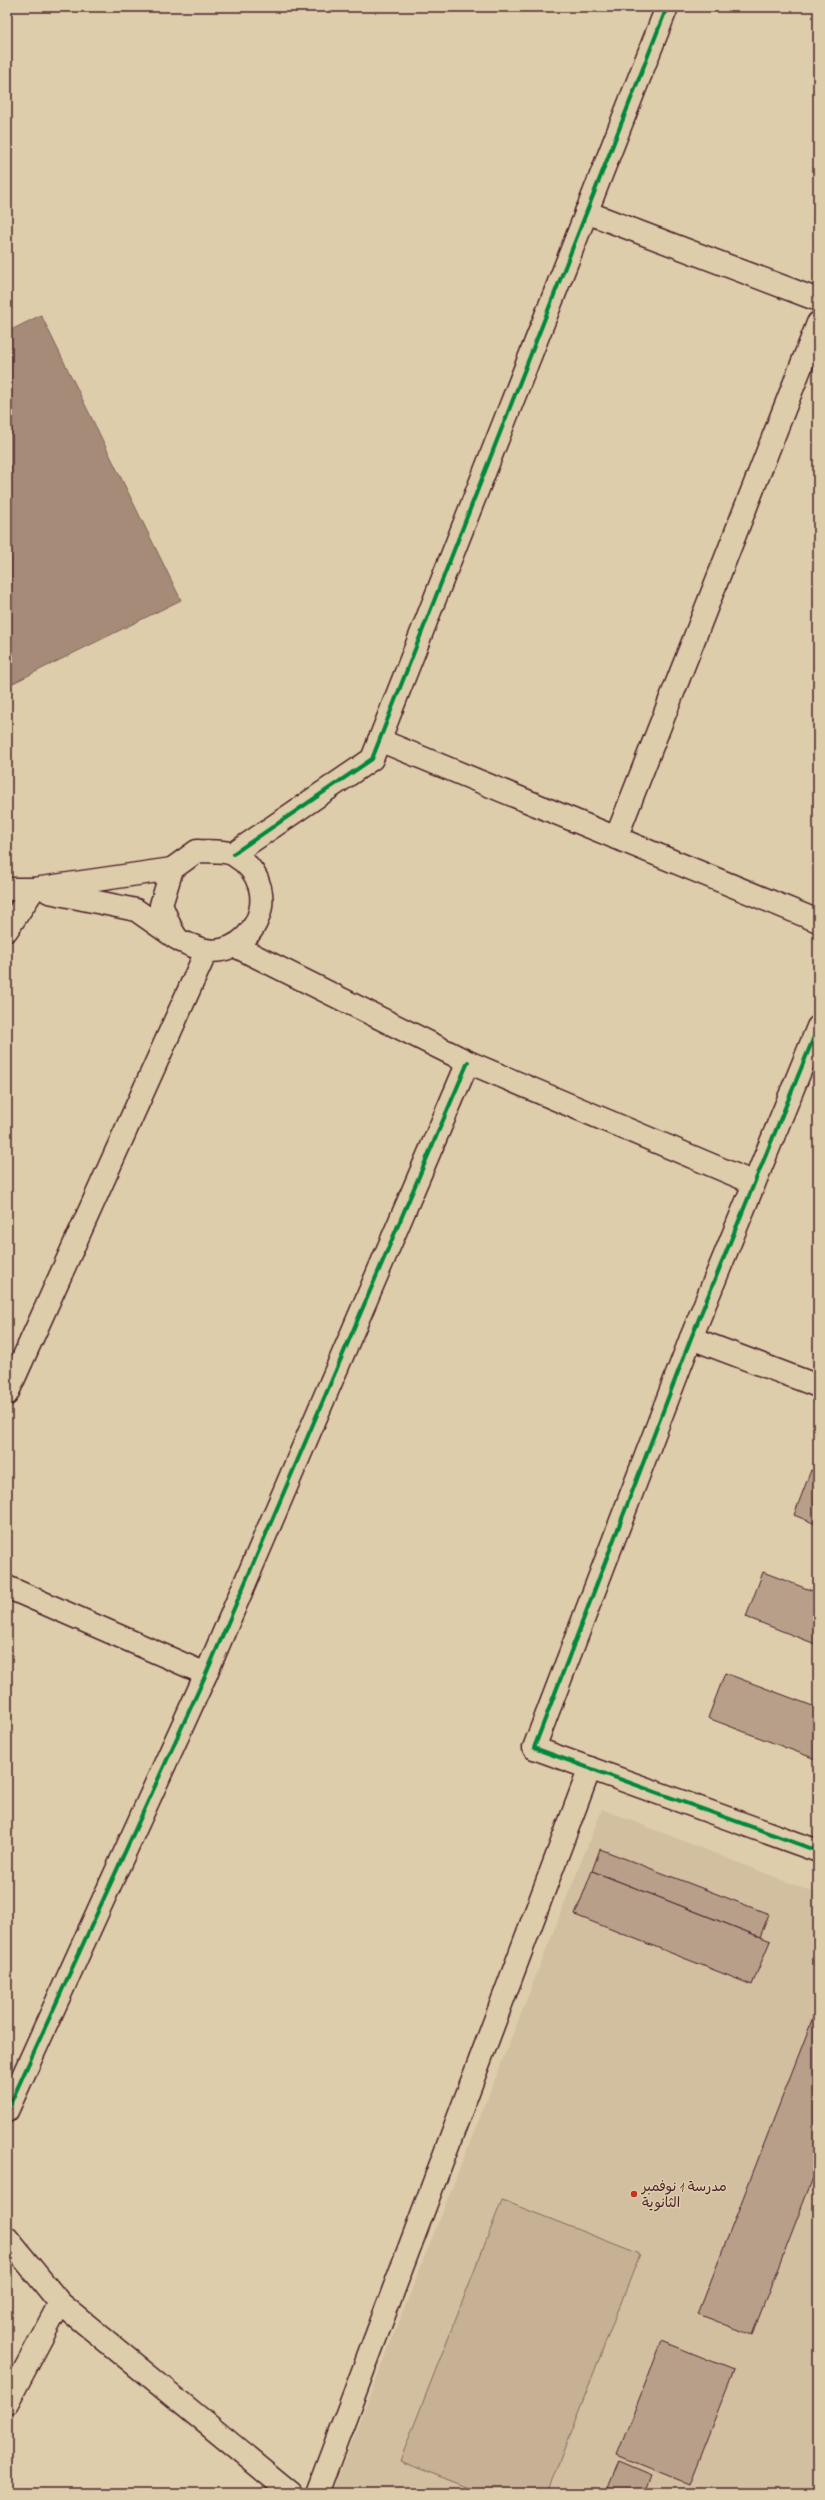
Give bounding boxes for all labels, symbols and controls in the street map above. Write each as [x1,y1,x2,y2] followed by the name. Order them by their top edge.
[641,2177,727,2214] place label: مدرسة 1 نوفمبر الثانوية
[629,2189,639,2199] marker: مدرسة 1 نوفمبر الثانوية

